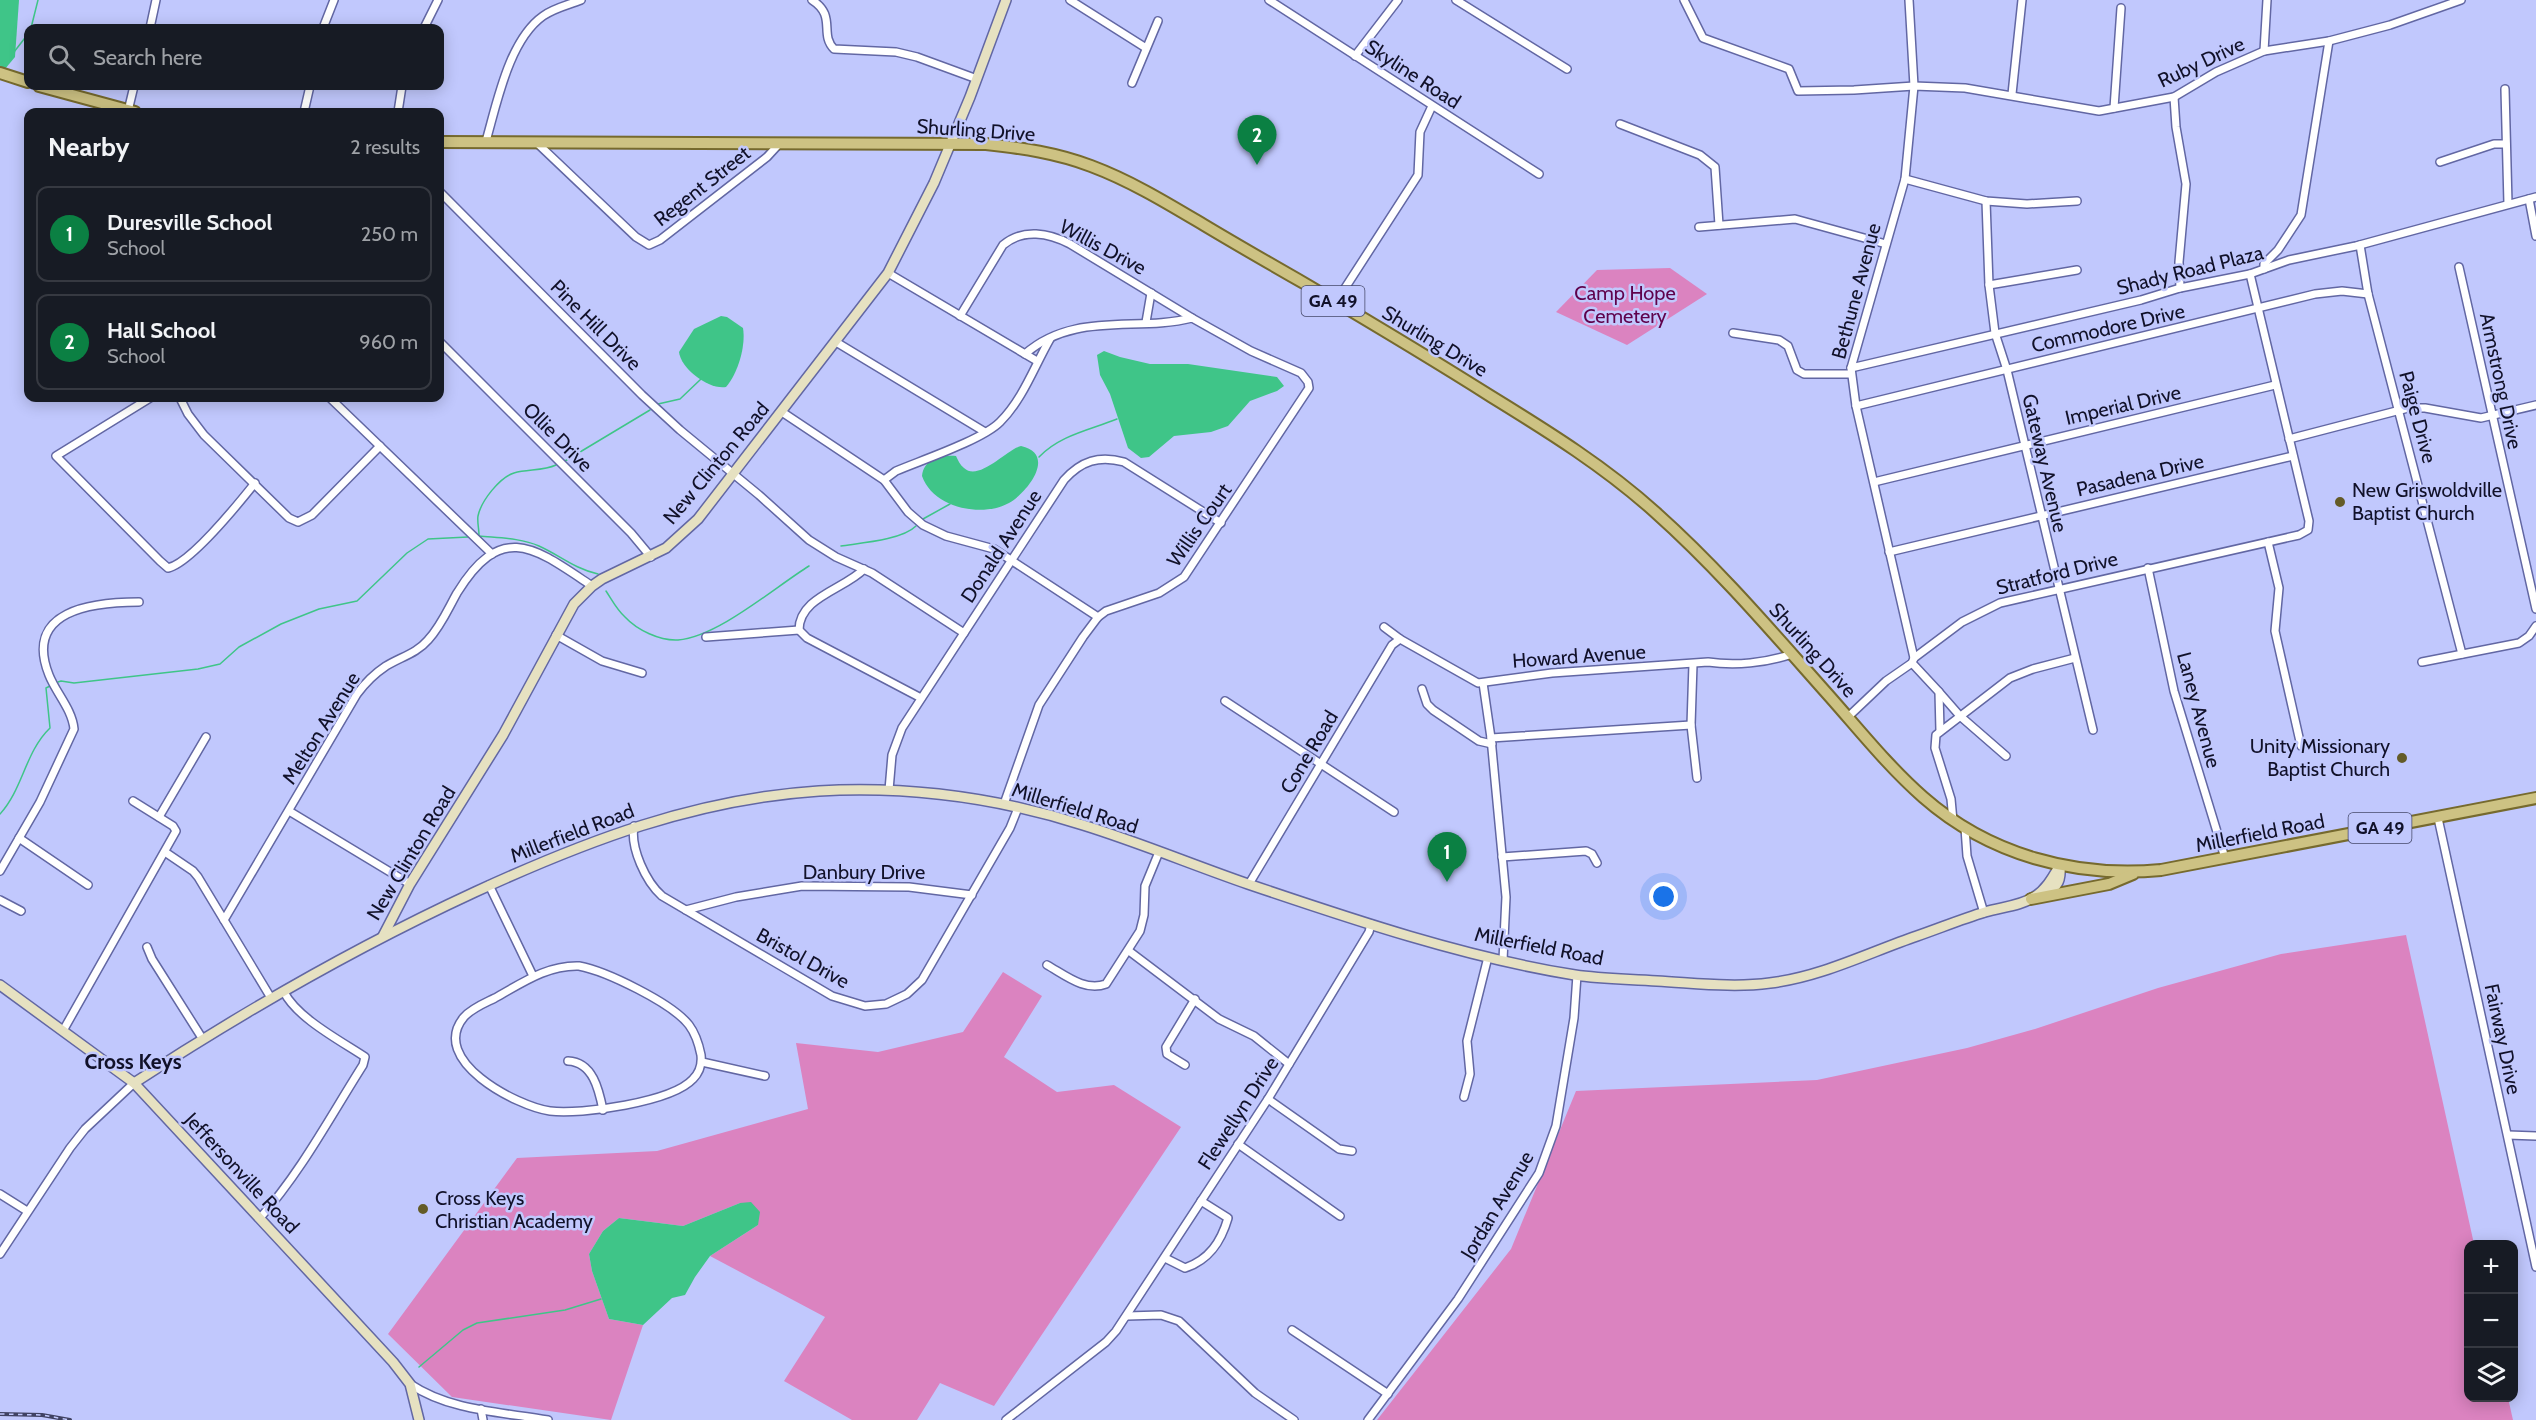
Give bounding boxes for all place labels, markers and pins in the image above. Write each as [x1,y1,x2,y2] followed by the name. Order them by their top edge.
[1238,116,1276,165] pin: 2
[2352,478,2502,525] place label: New Griswoldville Baptist Church
[2333,495,2347,509] marker: New Griswoldville Baptist Church
[2250,734,2390,781] place label: Unity Missionary Baptist Church
[2395,751,2409,765] marker: Unity Missionary Baptist Church
[1428,832,1466,882] pin: 1
[435,1186,593,1233] place label: Cross Keys Christian Academy
[416,1202,430,1216] marker: Cross Keys Christian Academy

